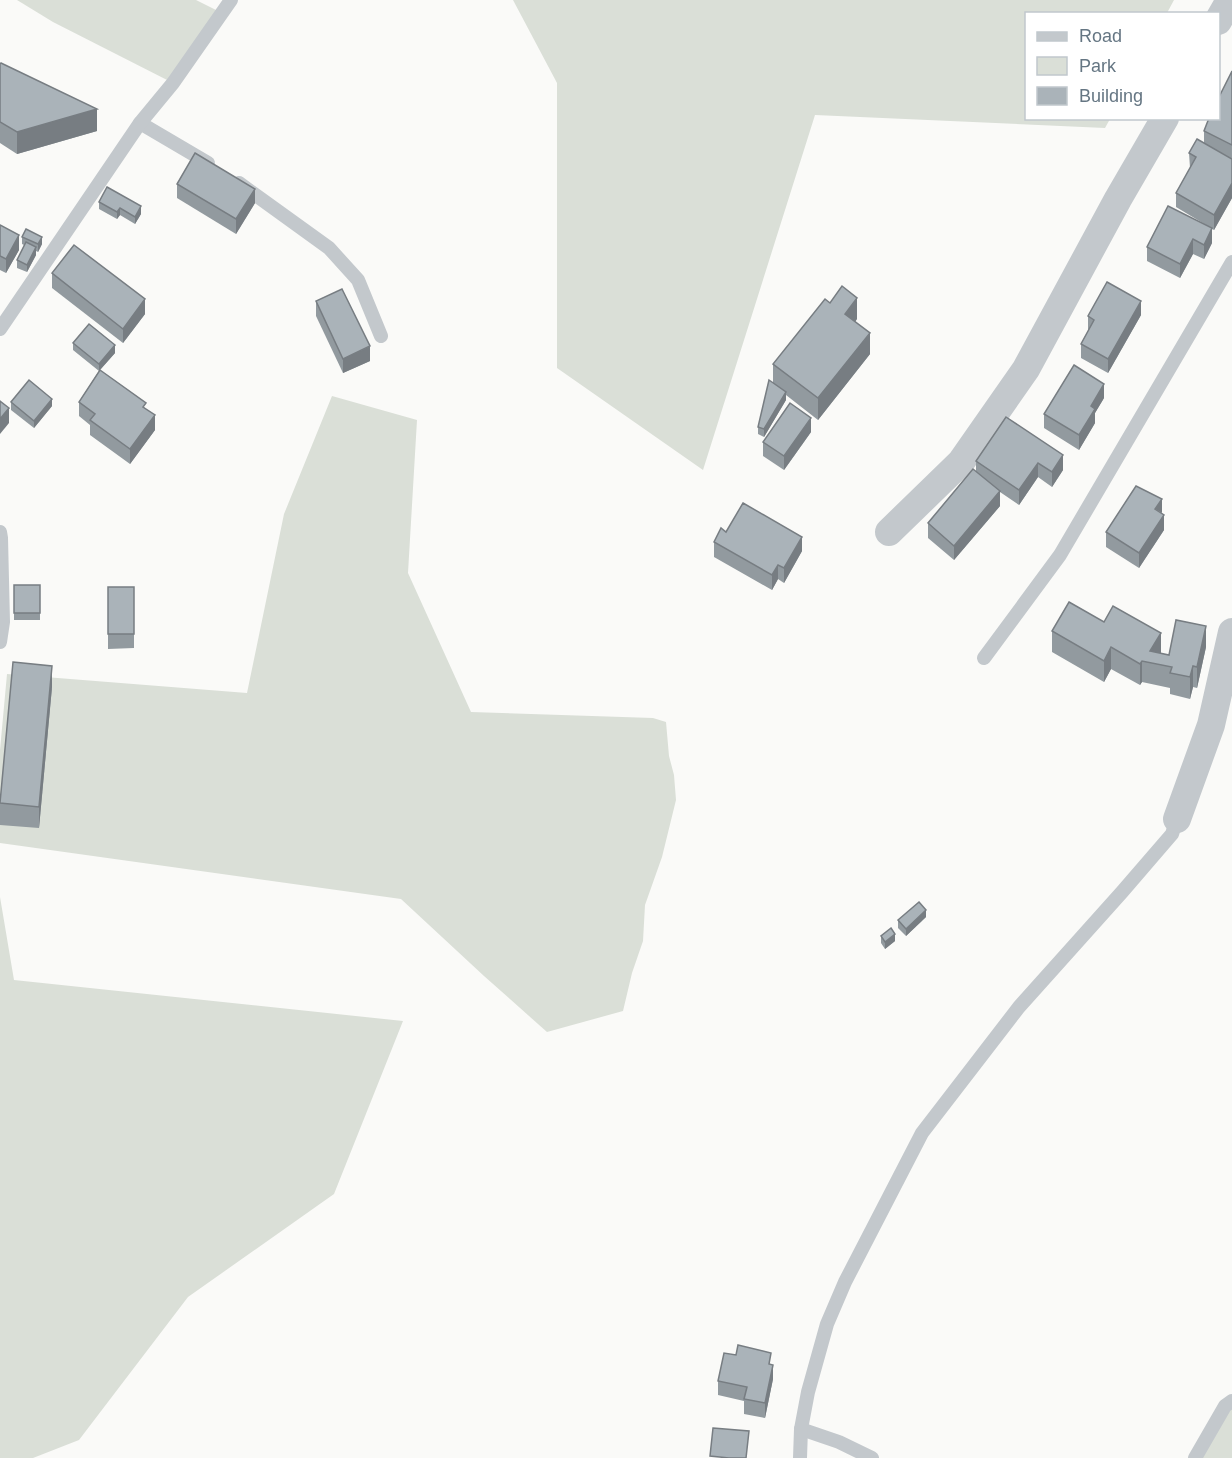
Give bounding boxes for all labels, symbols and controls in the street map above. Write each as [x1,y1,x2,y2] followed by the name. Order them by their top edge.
[1025,12,1220,120] legend
[1079,26,1122,46] text: Road
[1079,56,1117,76] text: Park
[1079,86,1143,106] text: Building

